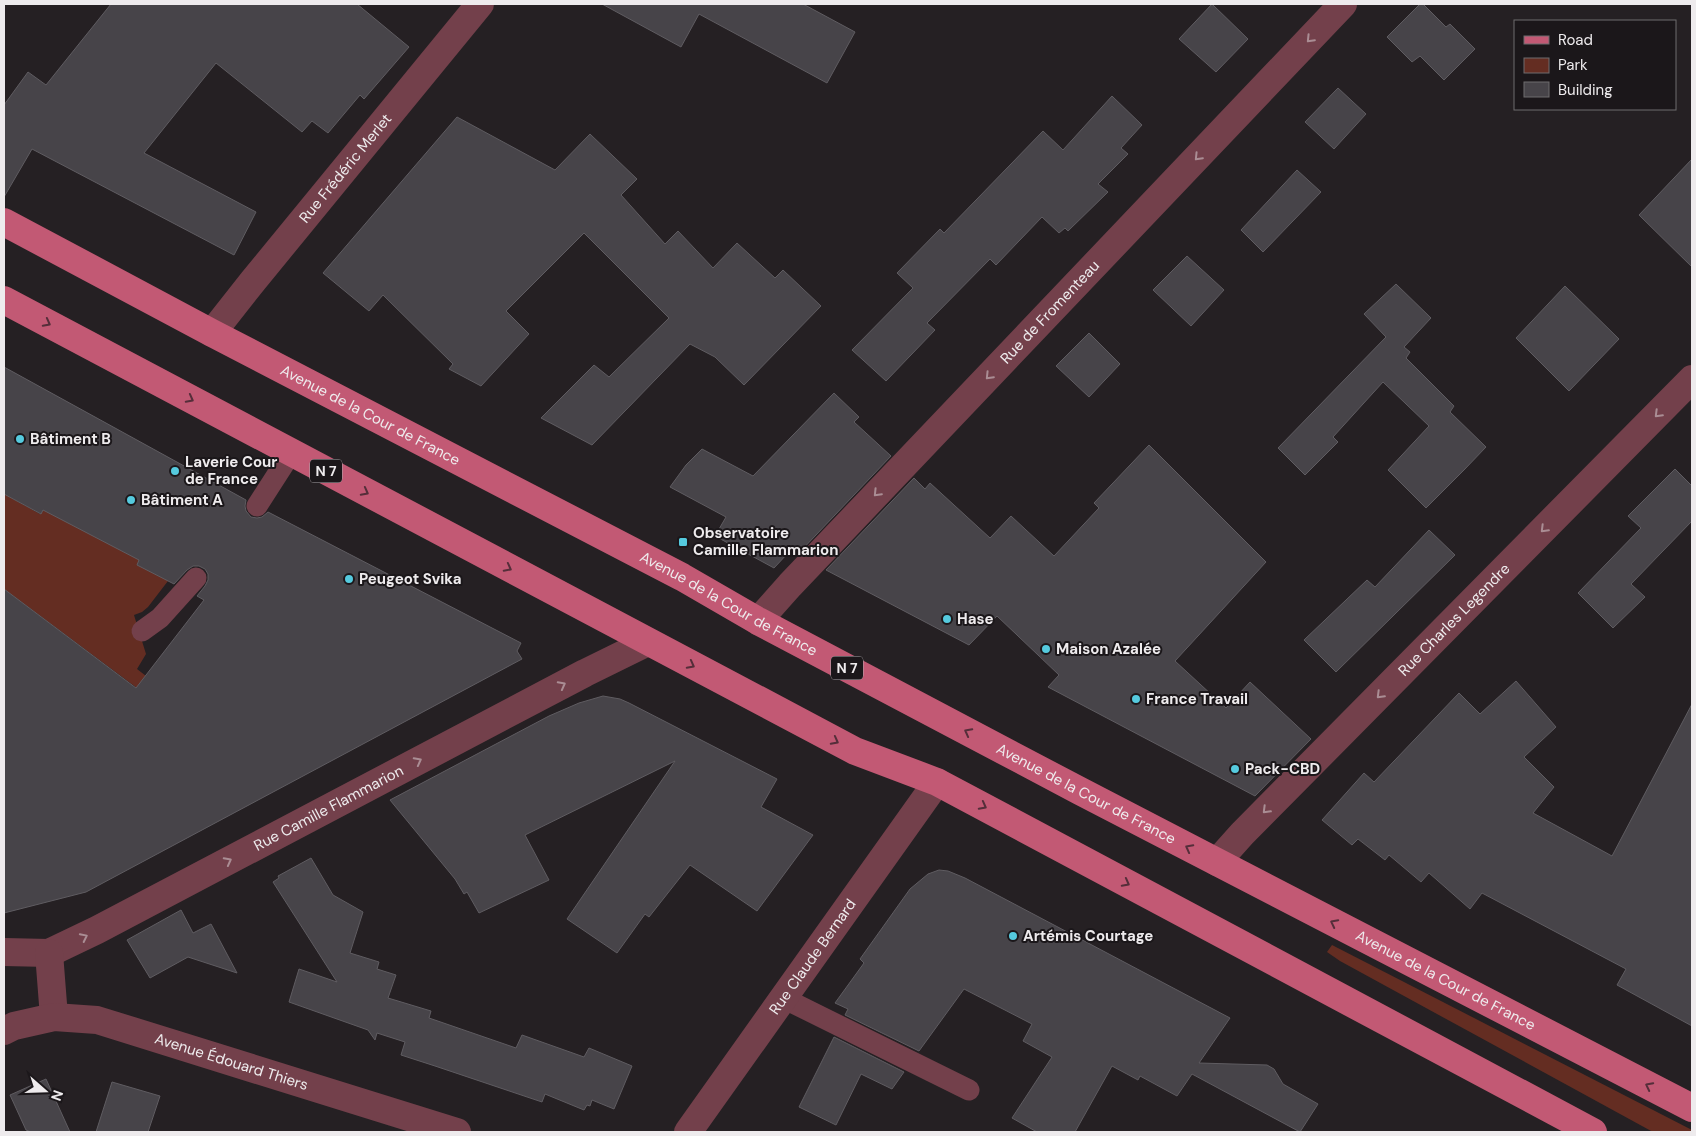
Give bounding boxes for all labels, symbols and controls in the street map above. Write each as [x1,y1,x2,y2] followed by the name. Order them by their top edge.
[1514,20,1676,110] legend
[1558,30,1593,50] text: Road
[1307,33,1316,42] one-way arrow
[1558,55,1588,75] text: Park
[1558,80,1613,100] text: Building
[295,109,396,227] street label: Rue Frédéric Merlet
[1195,151,1204,160] one-way arrow
[996,256,1104,368] street label: Rue de Fromenteau
[41,316,50,326] one-way arrow
[277,360,463,470] street label: Avenue de la Cour de France
[986,370,995,379] one-way arrow
[185,393,194,403] one-way arrow
[1655,408,1664,417] one-way arrow
[30,429,111,449] place label: Bâtiment B
[14,433,26,445] marker: Bâtiment B
[185,452,278,489] place label: Laverie Cour de France
[310,460,342,482] road number: N 7
[169,465,181,477] marker: Laverie Cour de France
[359,486,368,496] one-way arrow
[874,488,883,497] one-way arrow
[141,490,223,510] place label: Bâtiment A
[125,494,137,506] marker: Bâtiment A
[693,523,838,560] place label: Observatoire Camille Flammarion
[1541,523,1550,532] one-way arrow
[677,536,689,548] marker: Observatoire Camille Flammarion
[636,547,821,661] street label: Avenue de la Cour de France
[1394,559,1514,680] street label: Rue Charles Legendre
[503,562,512,572] one-way arrow
[359,569,461,589] place label: Peugeot Svika
[343,573,355,585] marker: Peugeot Svika
[957,609,994,629] place label: Hase
[941,613,953,625] marker: Hase
[1056,639,1161,659] place label: Maison Azalée
[1040,643,1052,655] marker: Maison Azalée
[831,656,863,680] road number: N 7
[686,658,695,668] one-way arrow
[556,681,565,691] one-way arrow
[1146,689,1248,709] place label: France Travail
[1377,689,1386,698] one-way arrow
[1130,693,1142,705] marker: France Travail
[964,728,973,738] one-way arrow
[829,735,838,745] one-way arrow
[993,739,1179,849] street label: Avenue de la Cour de France
[413,757,422,767] one-way arrow
[1245,759,1320,779] place label: Pack-CBD
[250,760,407,856] street label: Rue Camille Flammarion
[1229,763,1241,775] marker: Pack-CBD
[977,800,986,810] one-way arrow
[1263,804,1272,813] one-way arrow
[1186,844,1195,854] one-way arrow
[222,857,231,867] one-way arrow
[1121,877,1130,887] one-way arrow
[765,895,861,1019] street label: Rue Claude Bernard
[1330,919,1339,929] one-way arrow
[1023,926,1153,946] place label: Artémis Courtage
[1352,926,1539,1035] street label: Avenue de la Cour de France
[1007,930,1019,942] marker: Artémis Courtage
[78,933,87,943] one-way arrow
[152,1029,311,1095] street label: Avenue Édouard Thiers
[20,1066,70,1116] north arrow
[1645,1082,1654,1092] one-way arrow
[47,1088,67,1103] text: N

